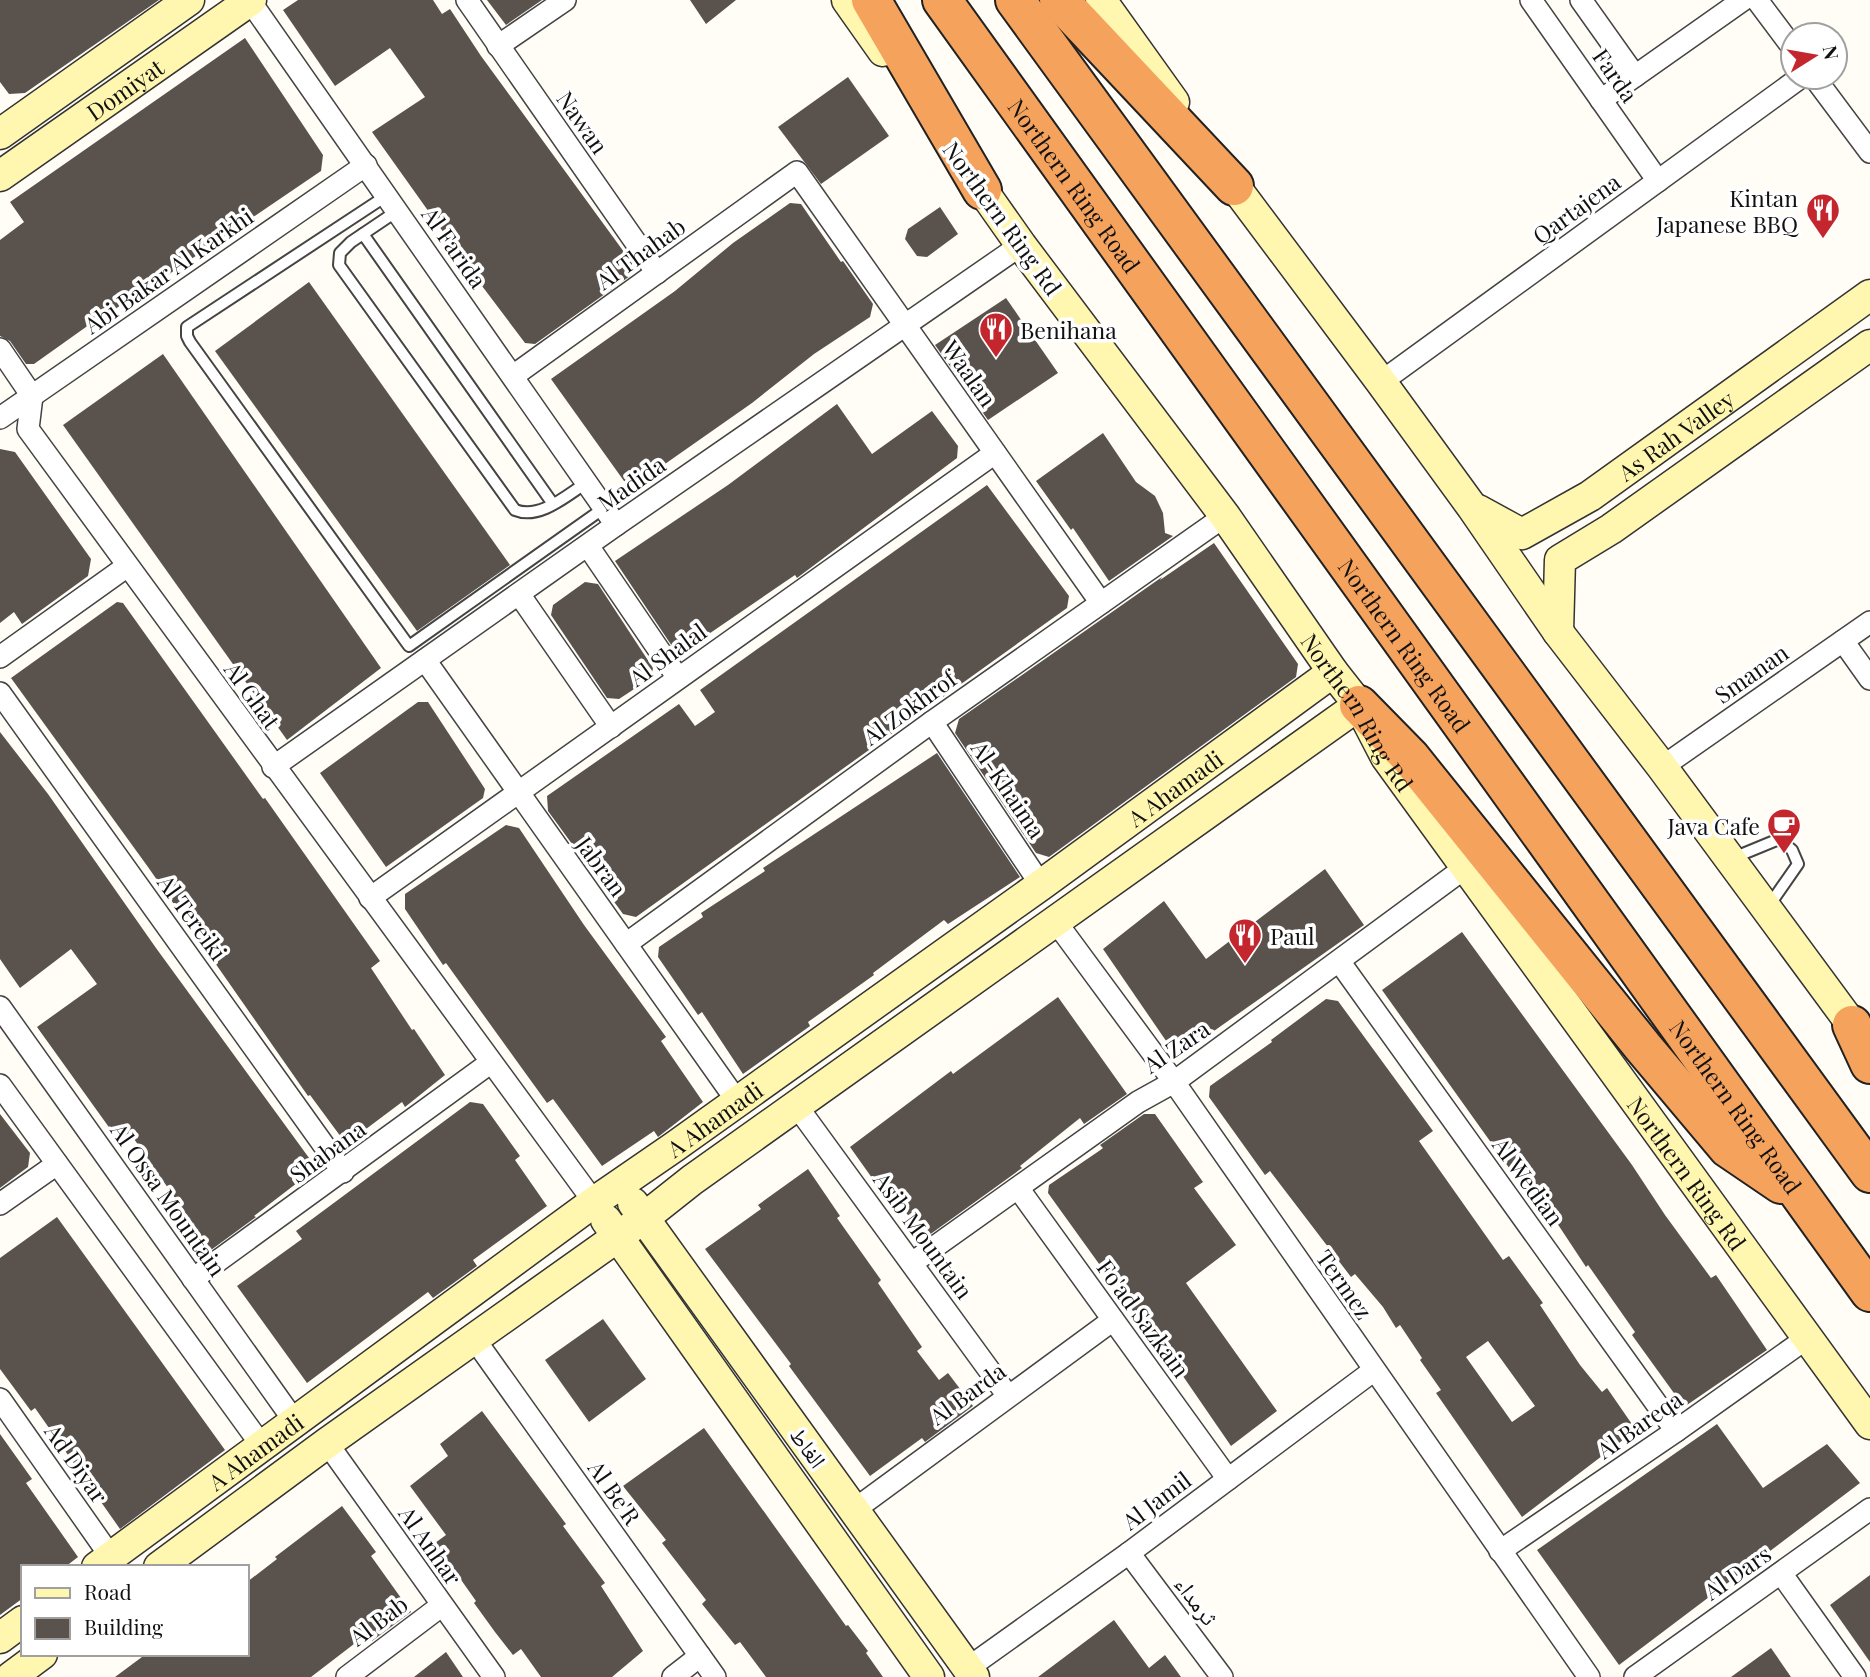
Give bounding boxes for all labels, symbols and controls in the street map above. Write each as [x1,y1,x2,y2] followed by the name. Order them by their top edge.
[1779,21,1849,91] north arrow
[1586,42,1646,108] street label: Farda
[1818,43,1846,62] text: N
[80,50,170,127] street label: Domiyat
[550,84,616,160] street label: Nawan
[1002,92,1148,278] street label: Northern Ring Road
[937,135,1069,301] street label: Northern Ring Rd
[1526,165,1627,250] street label: Qartajena
[1655,182,1799,239] place label: Kintan Japanese BBQ
[1804,191,1842,240] restaurant icon: Kintan Japanese BBQ
[415,199,495,294] street label: Al Farida
[77,200,259,341] street label: Abi Bakar Al Karkhi
[588,210,691,296] street label: Al Thahab
[977,310,1015,359] restaurant icon: Benihana
[1020,314,1117,345] place label: Benihana
[935,333,1004,413] street label: Waalan
[1610,382,1740,488] street label: As Rah Valley
[591,448,672,518] street label: Madida
[1332,552,1478,738] street label: Northern Ring Road
[621,615,712,693] street label: Al Shalal
[1295,627,1421,797] street label: Northern Ring Rd
[1708,636,1794,710] street label: Smanan
[218,654,288,736] street label: Al Ghat
[855,661,964,752] street label: Al Zokhrof
[964,733,1053,844] street label: Al-Khaima
[1120,742,1229,833] street label: A Ahamadi
[1765,806,1803,855] cafe icon: Java Cafe
[1666,810,1760,841] place label: Java Cafe
[569,829,634,902] street label: Jabran
[151,867,235,966] street label: Al Tereiki
[1226,916,1264,965] restaurant icon: Paul
[1270,920,1315,951] place label: Paul
[1136,1012,1216,1080] street label: Al Zara
[1664,1013,1810,1199] street label: Northern Ring Road
[659,1073,768,1164] street label: A Ahamadi
[1621,1090,1754,1256] street label: Northern Ring Rd
[283,1113,372,1189] street label: Shabana
[104,1115,234,1282] street label: Al Ossa Mountain
[1486,1130,1572,1232] street label: Al Wedian
[867,1165,981,1305] street label: Asib Mountain
[1310,1243,1380,1325] street label: Termez
[1091,1253,1197,1383] street label: Fo'ad Sazkain
[922,1355,1012,1432] street label: Al Barda
[1589,1383,1689,1465] street label: Al Bareqa
[200,1405,309,1497] street label: A Ahamadi
[38,1416,116,1509] street label: Ad Diyar
[784,1420,834,1474] street label: الغاط
[581,1453,649,1531] street label: Al Be'R
[1114,1464,1197,1537] street label: Al Jamil
[392,1499,469,1591] street label: Al Anhar
[1696,1538,1777,1607] street label: Al Dars
[21,1565,248,1656] legend
[1168,1569,1226,1631] street label: ثرمداء
[84,1577,132,1605] text: Road
[342,1588,413,1653] street label: Al Bab
[84,1612,163,1640] text: Building

